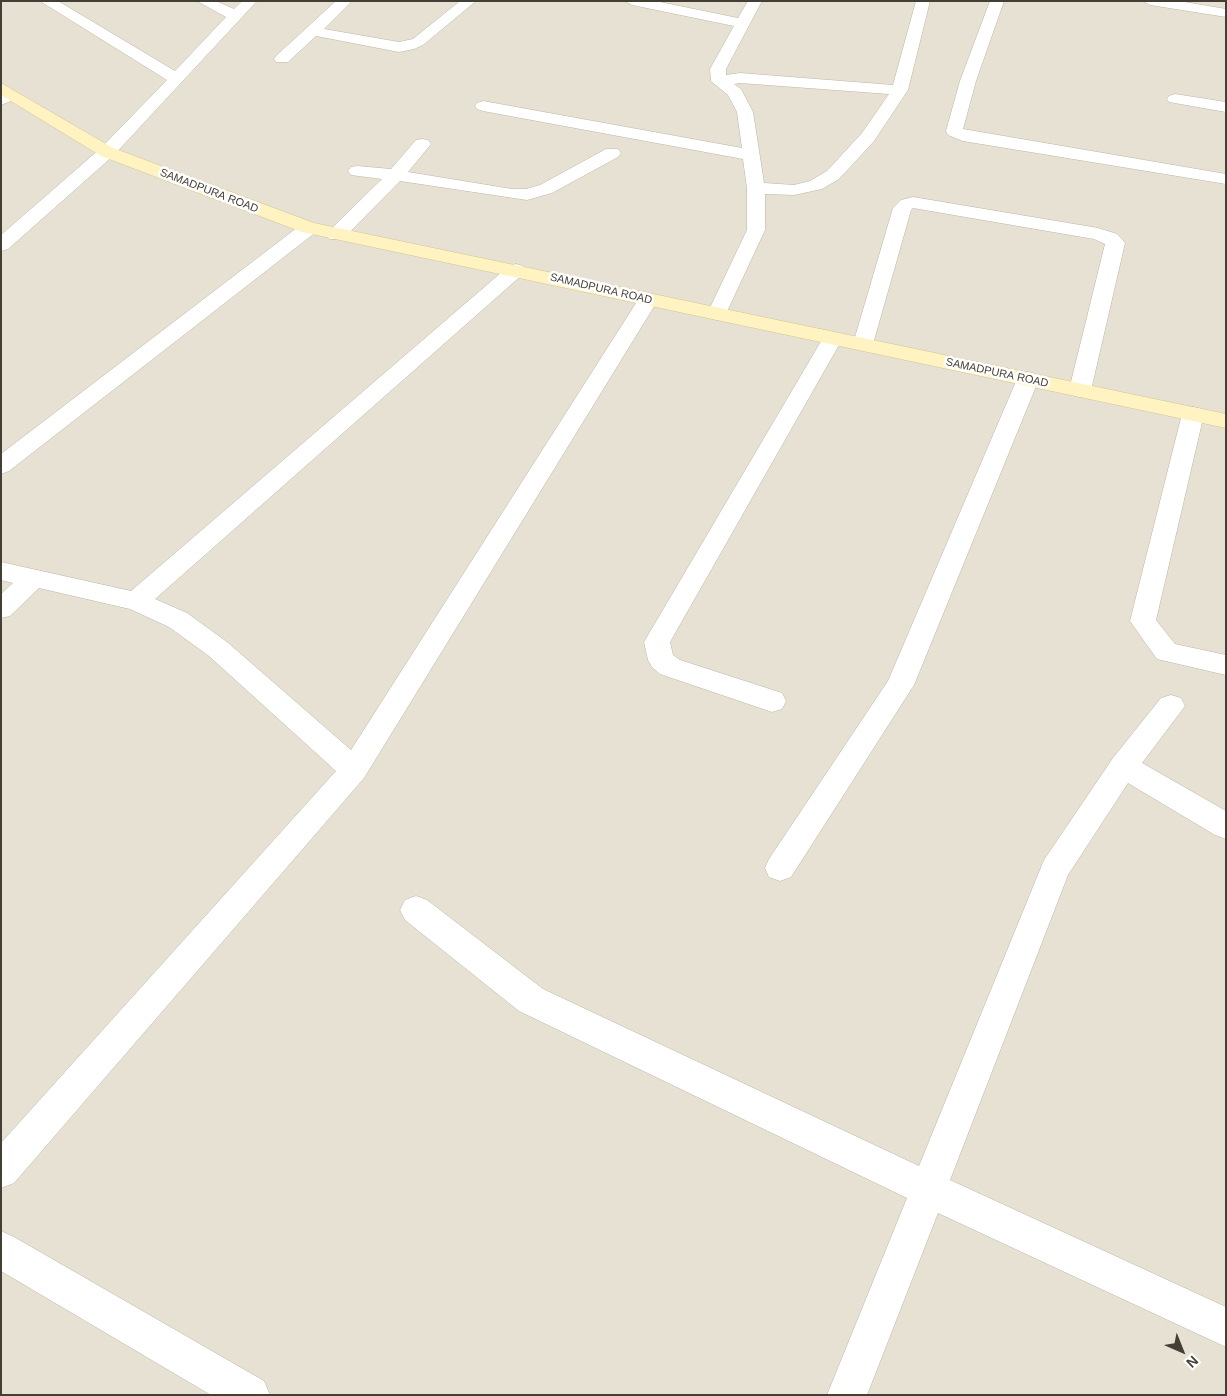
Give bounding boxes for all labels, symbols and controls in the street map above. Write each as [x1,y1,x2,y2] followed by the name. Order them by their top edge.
[158,166,260,216] street label: SAMADPURA ROAD
[549,271,653,307] street label: SAMADPURA ROAD
[945,356,1049,390] street label: SAMADPURA ROAD
[1157,1326,1207,1376] north arrow
[1183,1353,1202,1371] text: N

